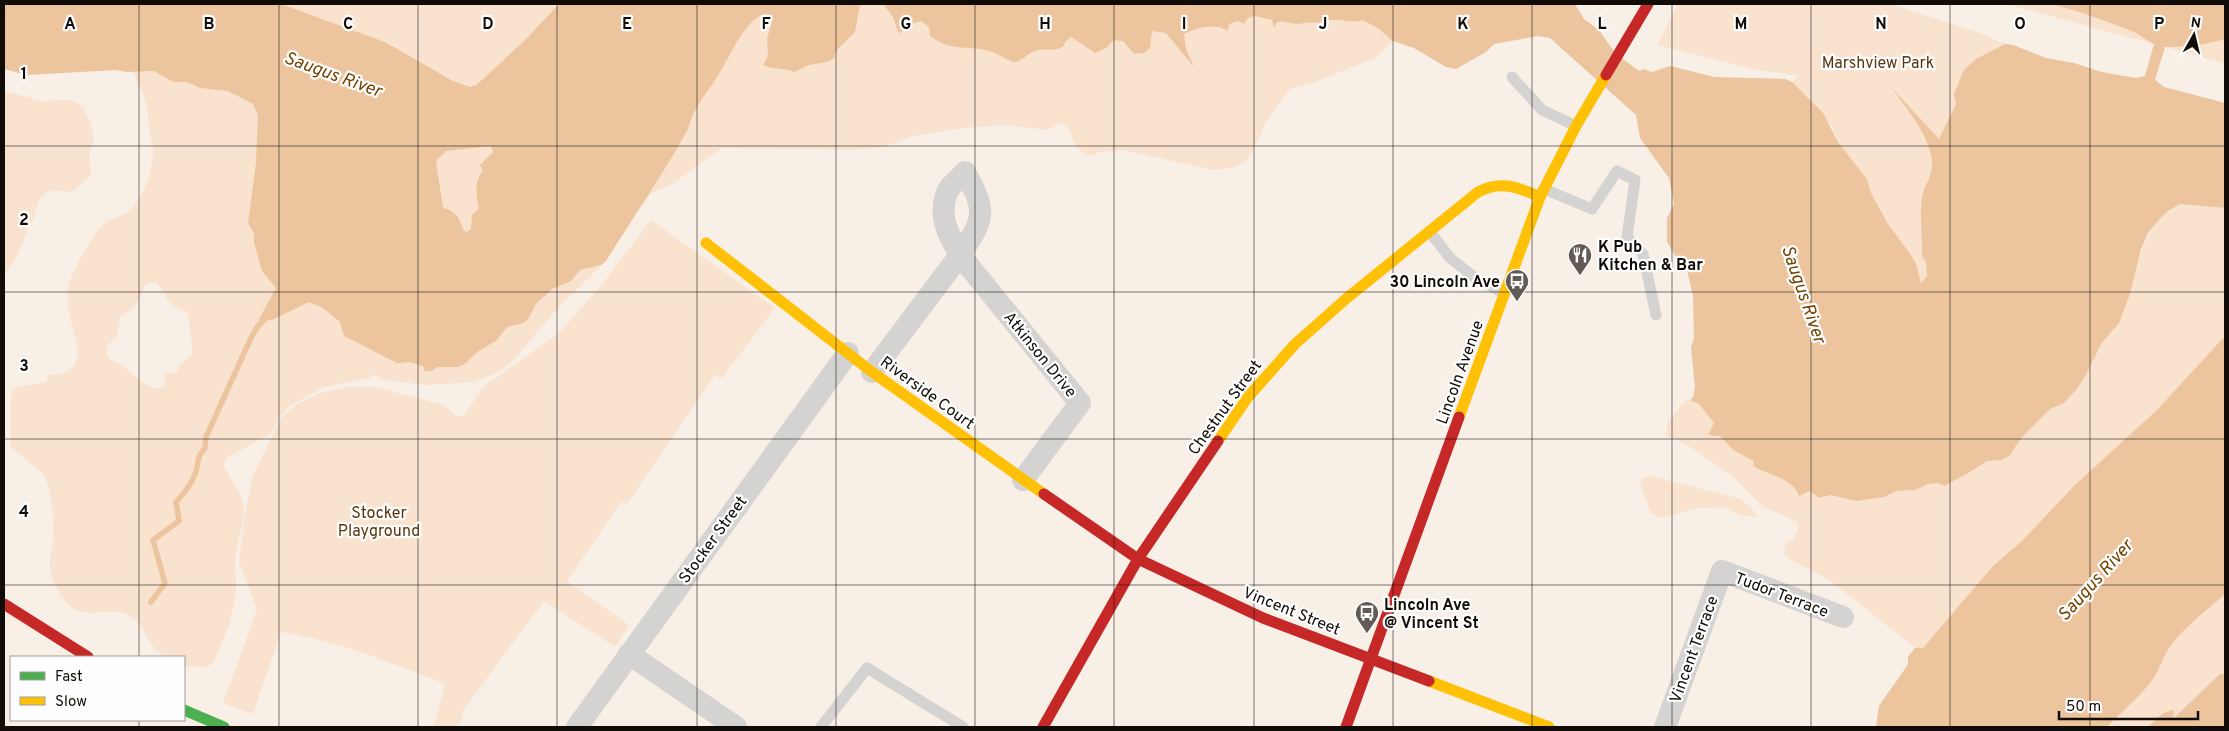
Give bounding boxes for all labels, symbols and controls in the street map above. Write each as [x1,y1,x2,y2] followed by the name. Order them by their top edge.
[2169,10,2219,60] north arrow
[2189,14,2202,33] text: N
[64,15,76,35] text: A
[203,15,215,35] text: B
[343,15,353,35] text: C
[482,15,494,35] text: D
[622,15,632,35] text: E
[761,15,771,35] text: F
[901,15,911,35] text: G
[1039,15,1051,35] text: H
[1182,15,1186,35] text: I
[1319,15,1327,35] text: J
[1457,15,1469,35] text: K
[1597,15,1607,35] text: L
[1735,15,1747,35] text: M
[1875,15,1887,35] text: N
[2014,15,2026,35] text: O
[2154,15,2164,35] text: P
[281,47,386,104] water label: Saugus River
[1822,54,1934,74] park label: Marshview Park
[21,65,27,85] text: 1
[19,211,29,231] text: 2
[1598,238,1703,276] place label: K Pub Kitchen & Bar
[1567,242,1593,276] restaurant icon: K Pub Kitchen & Bar
[1775,242,1831,349] water label: Saugus River
[1504,268,1530,302] bus stop icon: 30 Lincoln Ave
[1390,273,1500,293] place label: 30 Lincoln Ave
[999,308,1080,402] street label: Atkinson Drive
[1433,318,1489,427] street label: Lincoln Avenue
[876,353,978,435] street label: Riverside Court
[19,357,29,377] text: 3
[1184,357,1267,460] street label: Chestnut Street
[675,493,752,588] street label: Stocker Street
[19,503,29,523] text: 4
[338,504,420,542] park label: Stocker Playground
[2053,534,2140,627] water label: Saugus River
[1732,569,1831,623] street label: Tudor Terrace
[1240,583,1343,640] street label: Vincent Street
[1666,593,1724,706] street label: Vincent Terrace
[1384,596,1479,634] place label: Lincoln Ave @ Vincent St
[1354,600,1380,634] bus stop icon: Lincoln Ave @ Vincent St
[10,656,185,721] legend
[55,668,83,687] text: Fast
[2059,688,2198,720] scale bar
[55,693,87,712] text: Slow
[2066,698,2101,717] text: 50 m

